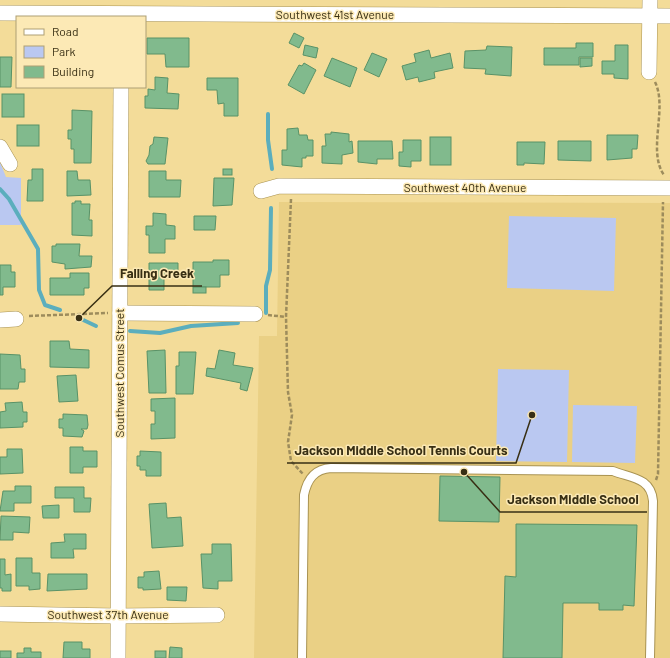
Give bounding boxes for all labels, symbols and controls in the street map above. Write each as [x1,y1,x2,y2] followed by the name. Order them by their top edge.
[276,7,394,21] street label: Southwest 41st Avenue
[16,16,146,88] legend
[52,24,79,38] text: Road
[52,44,76,58] text: Park
[52,64,94,78] text: Building
[404,180,526,194] street label: Southwest 40th Avenue
[112,261,202,286] callout: Falling Creek
[120,265,194,281] text: Falling Creek
[112,308,126,438] street label: Southwest Comus Street
[287,438,516,463] callout: Jackson Middle School Tennis Courts
[295,442,508,458] text: Jackson Middle School Tennis Courts
[500,487,647,512] callout: Jackson Middle School
[507,491,639,507] text: Jackson Middle School
[47,607,169,621] street label: Southwest 37th Avenue

